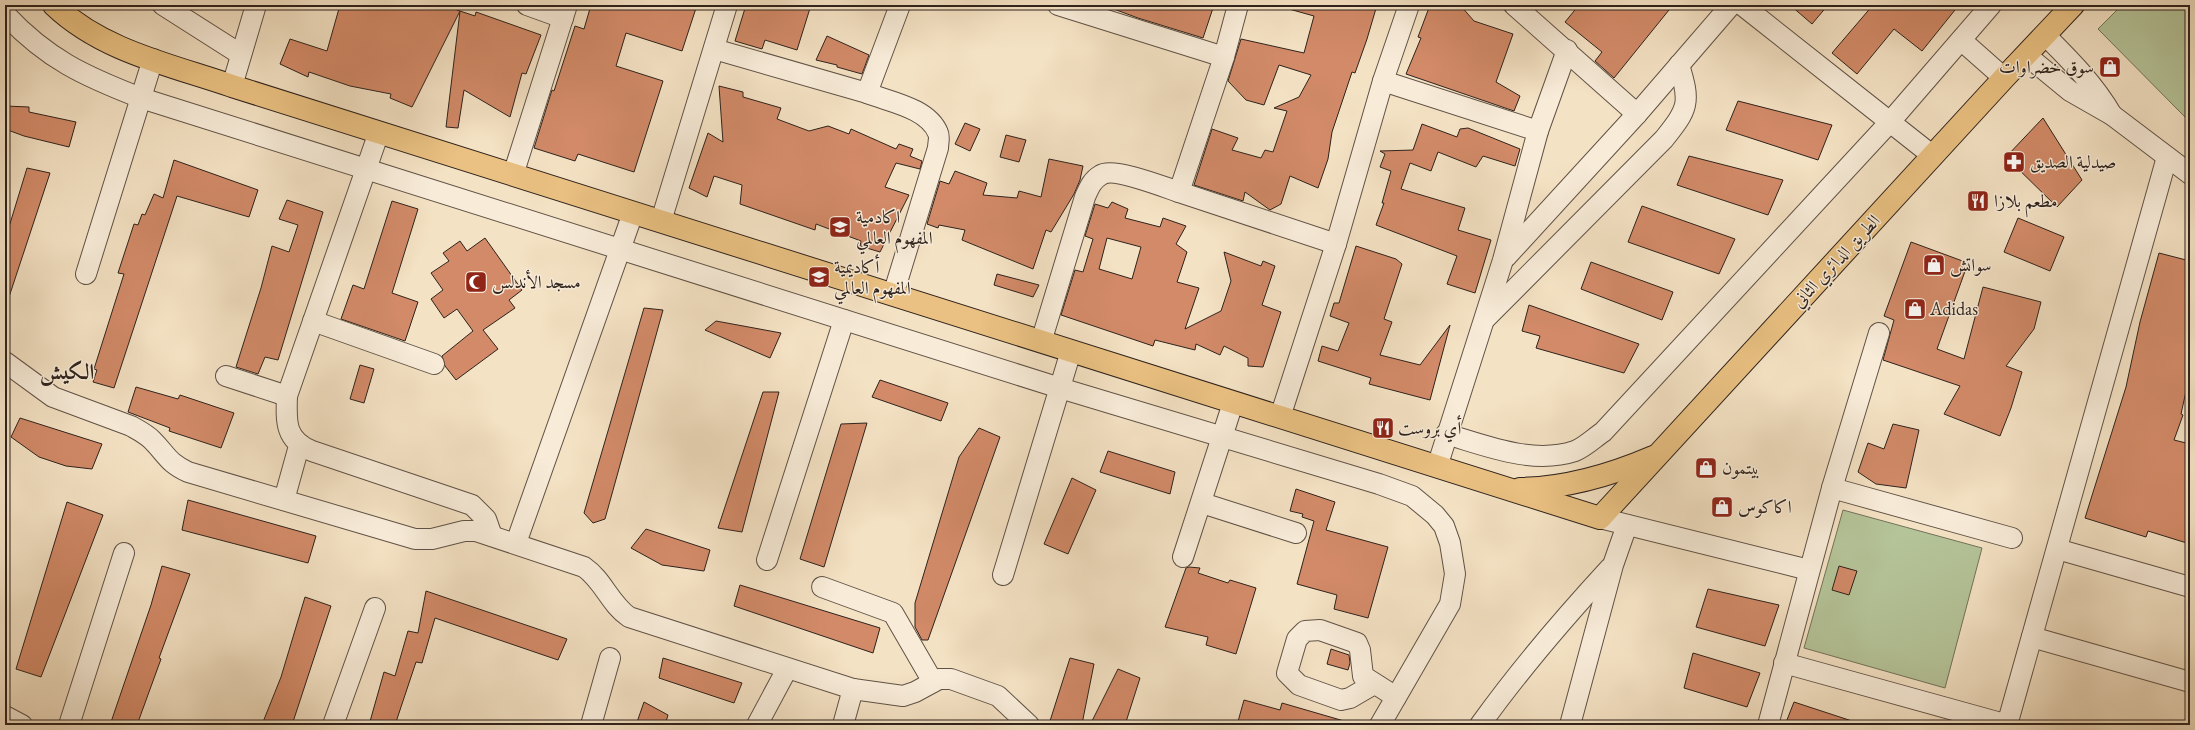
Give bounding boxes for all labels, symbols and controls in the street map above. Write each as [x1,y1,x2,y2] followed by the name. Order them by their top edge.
[2097,54,2123,80] shop icon: سوق خضراوات
[1999,55,2094,79] place label: سوق خضراوات
[2001,149,2027,175] pharmacy icon: صيدلية الصديق
[2030,150,2116,173] place label: صيدلية الصديق
[1965,188,1991,214] restaurant icon: مطعم بلازا
[1994,189,2057,218] place label: مطعم بلازا
[856,205,933,255] place label: اكادمية المفهوم العالمي
[1787,209,1888,315] street label: الطريق الدائري الثاني
[827,214,853,240] school or university icon: اكادمية المفهوم العالمي
[1921,252,1947,278] shop icon: سواتش
[1950,253,1992,277] place label: سواتش
[834,254,911,305] place label: أكاديمية المفهوم العالمي
[806,264,832,290] school or university icon: أكاديمية المفهوم العالمي
[463,269,489,295] mosque icon: مسجد الأندلس
[492,269,581,294] place label: مسجد الأندلس
[1902,296,1928,322] shop icon: Adidas
[1929,297,1978,320] place label: Adidas
[40,357,94,386] district label: الكيش
[1370,415,1396,441] restaurant icon: أي بروست
[1398,415,1462,443] place label: أي بروست
[1693,455,1719,481] shop icon: بيتمون
[1722,456,1760,479] place label: بيتمون
[1709,494,1735,520] shop icon: اكاكوس
[1738,495,1792,518] place label: اكاكوس

